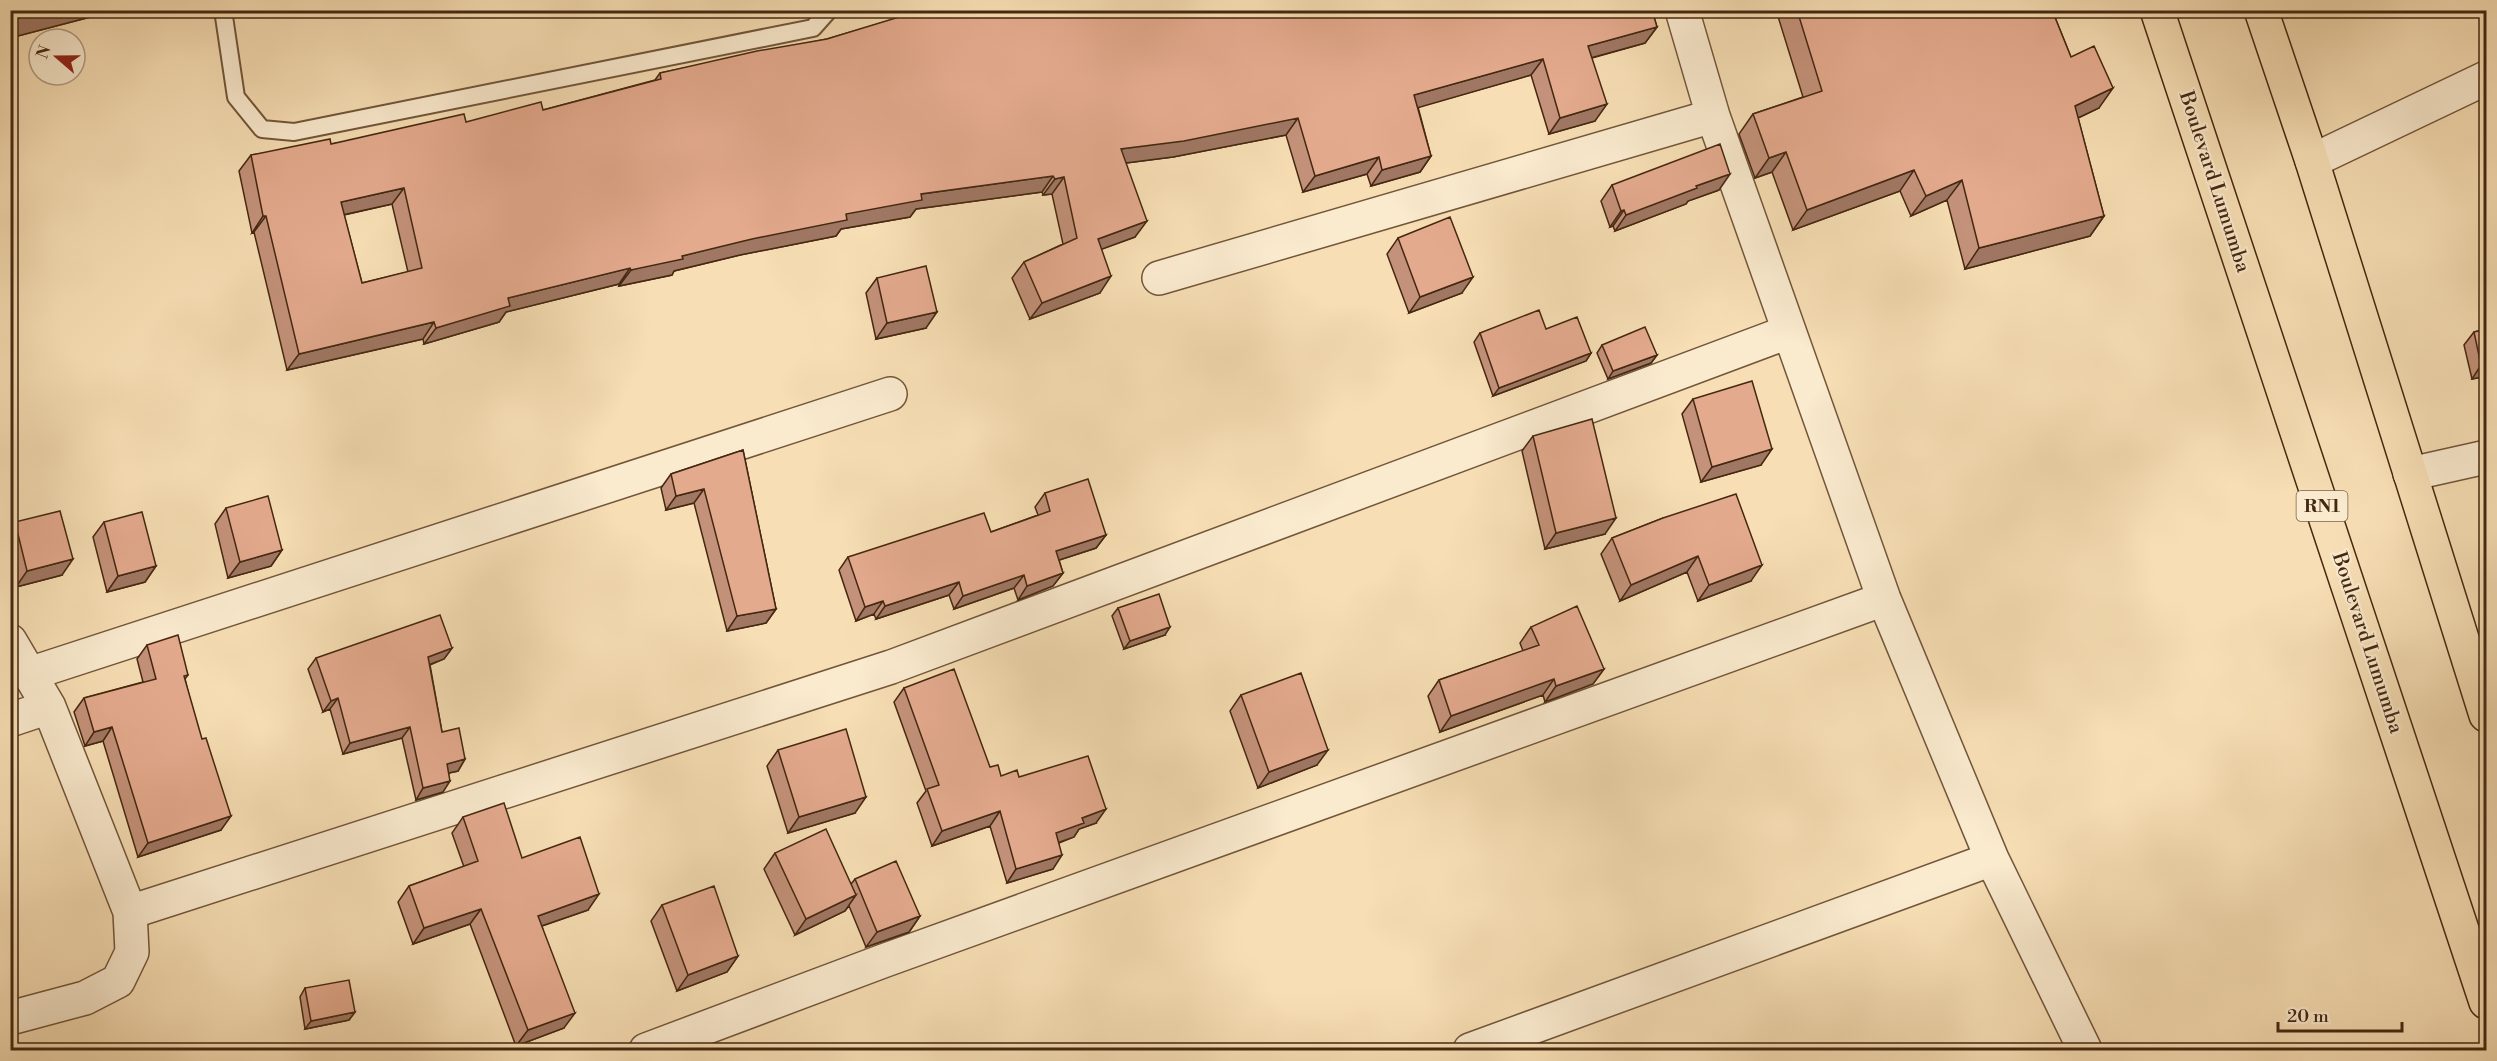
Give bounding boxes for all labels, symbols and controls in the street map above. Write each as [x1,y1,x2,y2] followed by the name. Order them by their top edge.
[27,27,87,87] north arrow
[32,43,56,62] text: N
[2173,87,2255,277] street label: Boulevard Lumumba
[2296,491,2348,521] road number: RN1
[2326,548,2408,738] street label: Boulevard Lumumba
[2278,995,2402,1033] scale bar
[2287,1005,2329,1028] text: 20 m

